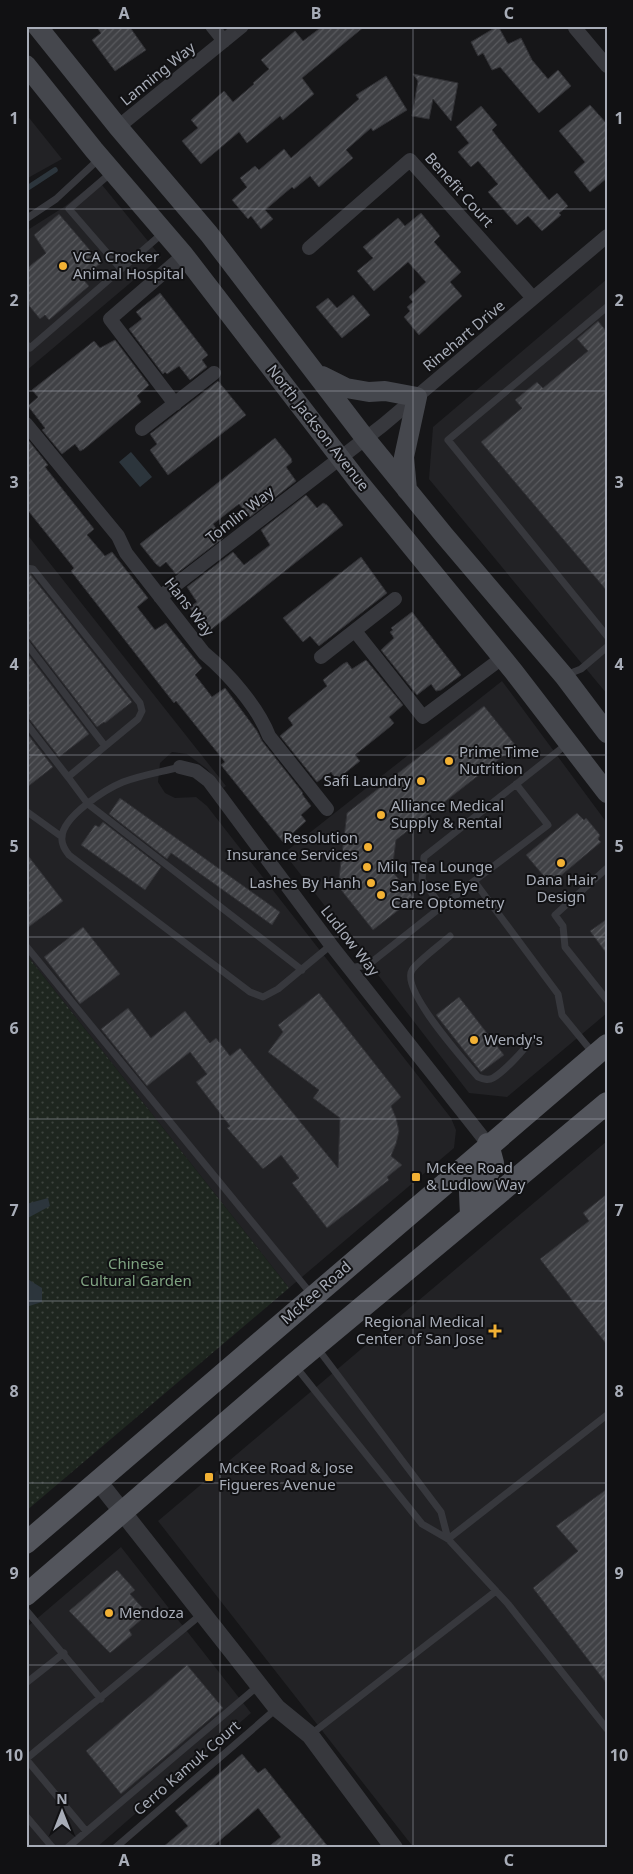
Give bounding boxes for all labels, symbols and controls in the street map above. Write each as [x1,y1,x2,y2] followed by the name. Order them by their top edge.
[118,2,130,24] text: A
[311,2,321,24] text: B
[504,2,514,24] text: C
[116,37,199,110] street label: Lanning Way
[9,107,19,129] text: 1
[614,107,624,129] text: 1
[421,148,499,231] street label: Benefit Court
[73,246,184,283] place label: VCA Crocker Animal Hospital
[57,260,69,272] marker: VCA Crocker Animal Hospital
[9,289,19,311] text: 2
[614,289,624,311] text: 2
[418,295,509,375] street label: Rinehart Drive
[263,360,374,495] street label: North Jackson Avenue
[9,471,19,493] text: 3
[614,471,624,493] text: 3
[201,481,278,547] street label: Tomlin Way
[160,573,219,640] street label: Hans Way
[9,653,19,675] text: 4
[614,653,624,675] text: 4
[459,741,539,778] place label: Prime Time Nutrition
[443,755,455,767] marker: Prime Time Nutrition
[324,770,411,790] place label: Safi Laundry
[415,775,427,787] marker: Safi Laundry
[391,795,504,832] place label: Alliance Medical Supply & Rental
[375,809,387,821] marker: Alliance Medical Supply & Rental
[227,827,358,864] place label: Resolution Insurance Services
[9,835,19,857] text: 5
[614,835,624,857] text: 5
[362,841,374,853] marker: Resolution Insurance Services
[377,856,493,876] place label: Milq Tea Lounge
[555,857,567,869] marker: Dana Hair Design
[361,861,373,873] marker: Milq Tea Lounge
[526,869,596,906] place label: Dana Hair Design
[249,872,361,892] place label: Lashes By Hanh
[391,875,505,912] place label: San Jose Eye Care Optometry
[365,877,377,889] marker: Lashes By Hanh
[375,889,387,901] marker: San Jose Eye Care Optometry
[317,901,385,980] street label: Ludlow Way
[9,1017,19,1039] text: 6
[614,1017,624,1039] text: 6
[484,1029,543,1049] place label: Wendy's
[468,1034,480,1046] marker: Wendy's
[426,1157,526,1194] place label: McKee Road & Ludlow Way
[410,1171,422,1183] marker: McKee Road & Ludlow Way
[9,1199,19,1221] text: 7
[614,1199,624,1221] text: 7
[80,1253,192,1290] park label: Chinese Cultural Garden
[276,1256,355,1328] street label: McKee Road
[356,1311,484,1348] place label: Regional Medical Center of San Jose
[488,1324,502,1338] marker: Regional Medical Center of San Jose
[9,1380,19,1402] text: 8
[614,1380,624,1402] text: 8
[219,1457,354,1494] place label: McKee Road & Jose Figueres Avenue
[203,1471,215,1483] marker: McKee Road & Jose Figueres Avenue
[9,1562,19,1584] text: 9
[614,1562,624,1584] text: 9
[119,1602,184,1622] place label: Mendoza
[103,1607,115,1619] marker: Mendoza
[129,1715,244,1819] street label: Cerro Kamuk Court
[5,1744,23,1766] text: 10
[610,1744,628,1766] text: 10
[38,1786,88,1836] north arrow
[56,1789,68,1808] text: N
[118,1849,130,1871] text: A
[311,1849,321,1871] text: B
[504,1849,514,1871] text: C

